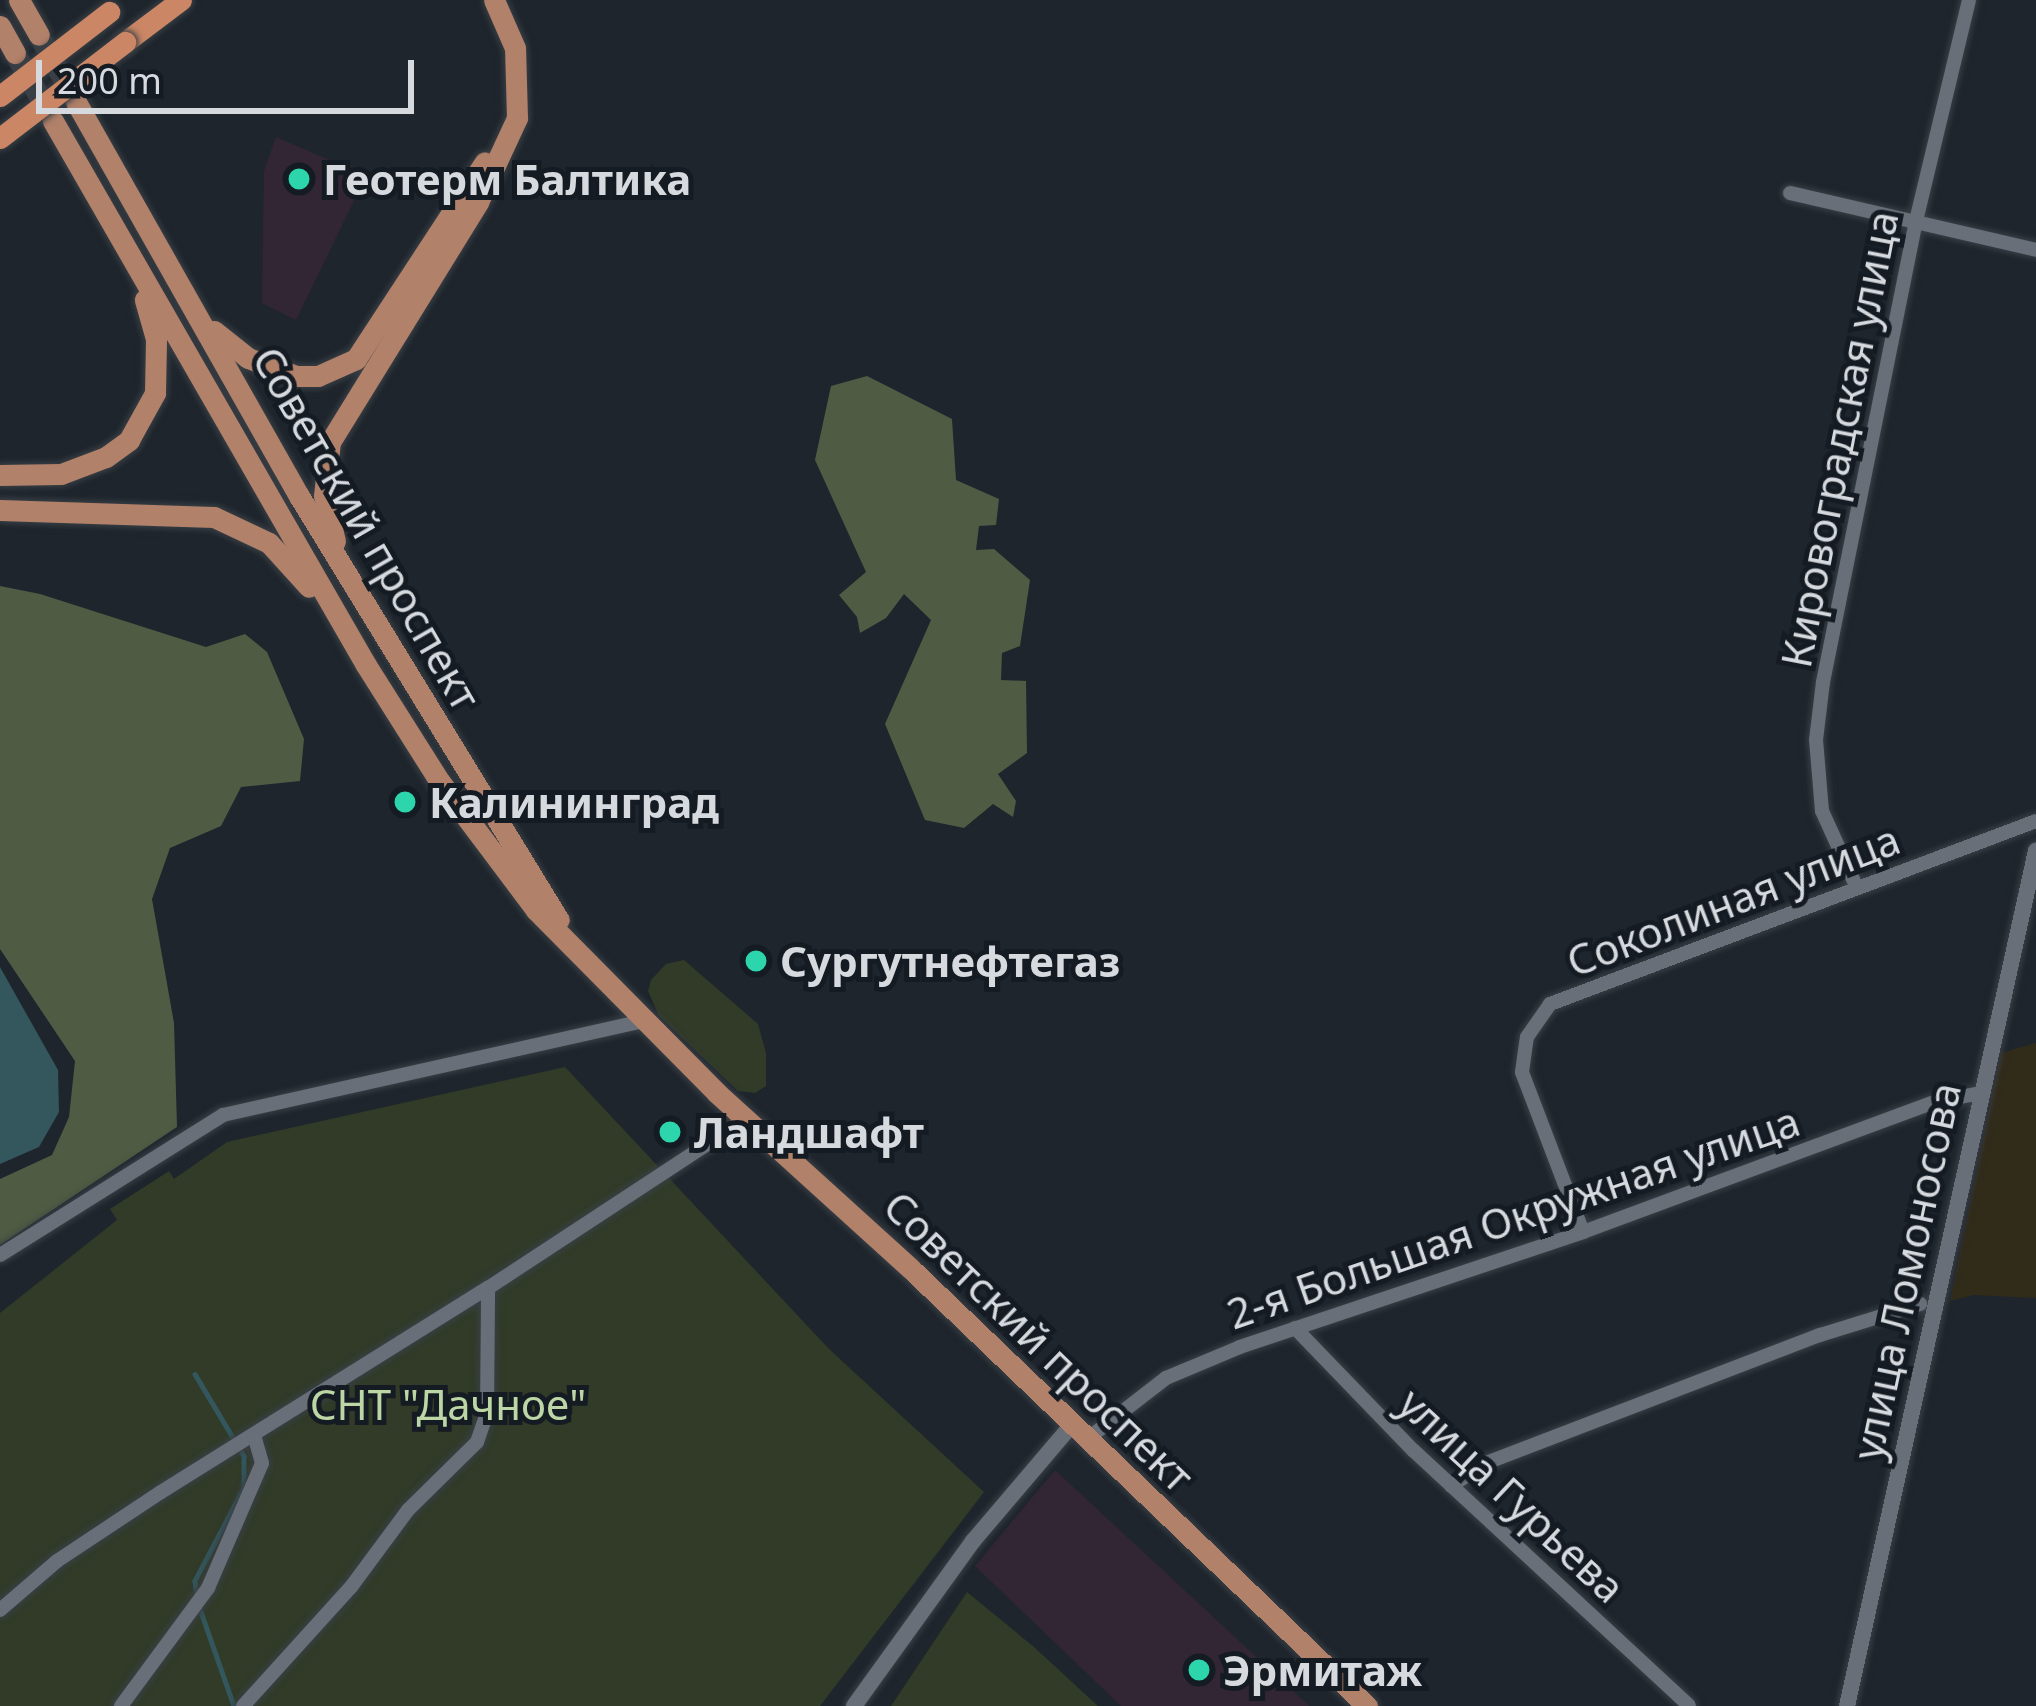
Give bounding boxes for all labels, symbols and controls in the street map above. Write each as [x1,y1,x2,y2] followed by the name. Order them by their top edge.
[42,36,420,110] scale bar
[57,56,162,105] text: 200 m
[323,154,691,204] place label: Геотерм Балтика
[286,166,312,192] marker: Геотерм Балтика
[1770,206,1908,672] street label: Кировоградская улица
[243,338,491,718] street label: Советский проспект
[429,777,719,827] place label: Калининград
[392,789,418,815] marker: Калининград
[1560,813,1906,987] street label: Соколиная улица
[780,936,1120,986] place label: Сургутнефтегаз
[743,948,769,974] marker: Сургутнефтегаз
[1841,1078,1971,1464] street label: улица Ломоносова
[1220,1095,1806,1339] street label: 2-я Большая Окружная улица
[694,1107,924,1157] place label: Ландшафт
[657,1119,683,1145] marker: Ландшафт
[874,1180,1204,1502] street label: Советский проспект
[1389,1378,1635,1612] street label: улица Гурьева
[310,1379,586,1429] park label: СНТ "Дачное"
[1223,1645,1422,1695] place label: Эрмитаж
[1186,1657,1212,1683] marker: Эрмитаж

